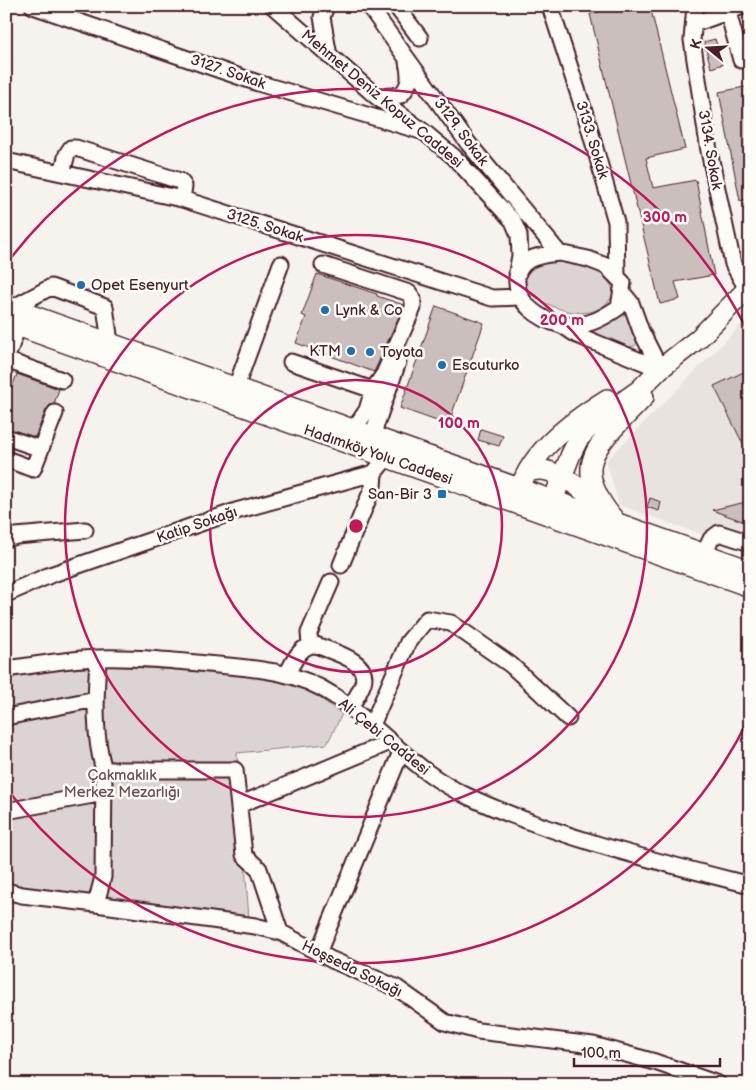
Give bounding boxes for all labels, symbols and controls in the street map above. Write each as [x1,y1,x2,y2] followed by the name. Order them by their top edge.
[684,22,734,72] north arrow
[297,26,467,172] street label: Mehmet Deniz Kopuz Caddesi
[687,37,706,51] text: K
[188,50,269,94] street label: 3127. Sokak
[429,94,493,170] street label: 3129. Sokak
[571,99,613,182] street label: 3133. Sokak
[694,109,726,192] street label: 3134. Sokak
[224,205,306,248] street label: 3125. Sokak
[643,208,687,227] text: 300 m
[91,276,189,295] place label: Opet Esenyurt
[75,279,87,291] marker: Opet Esenyurt
[335,301,403,320] place label: Lynk & Co
[319,304,331,316] marker: Lynk & Co
[540,311,584,330] text: 200 m
[309,342,341,361] place label: KTM
[380,343,423,362] place label: Toyota
[345,345,357,357] marker: KTM
[364,346,376,358] marker: Toyota
[452,356,520,375] place label: Escuturko
[436,359,448,371] marker: Escuturko
[438,414,480,433] text: 100 m
[301,421,455,489] street label: Hadımköy Yolu Caddesi
[368,485,432,504] place label: San-Bir 3
[436,488,448,500] marker: San-Bir 3
[154,502,240,548] street label: Katip Sokağı
[347,517,365,535] centre of rings
[335,694,433,780] street label: Ali Çebi Caddesi
[64,766,180,802] park label: Çakmaklık Merkez Mezarlığı
[299,936,405,1002] street label: Hoşseda Sokağı
[574,1035,720,1067] scale bar
[581,1044,621,1063] text: 100 m

